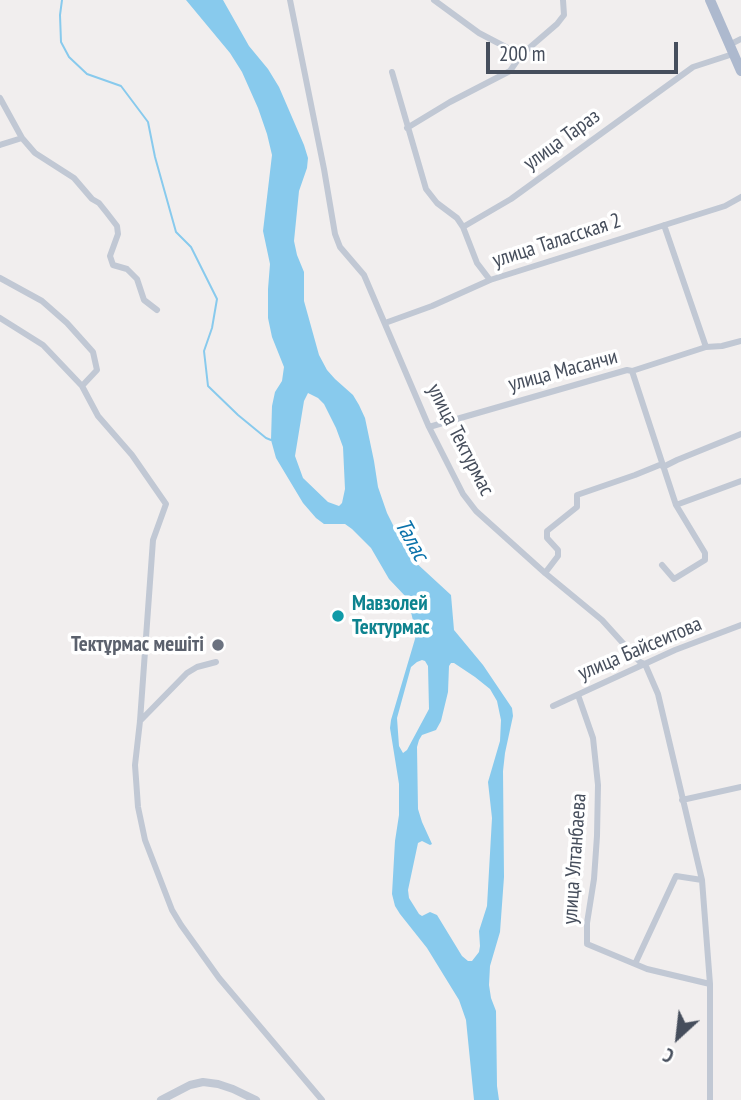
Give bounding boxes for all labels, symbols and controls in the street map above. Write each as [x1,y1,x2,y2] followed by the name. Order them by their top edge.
[489,28,682,72] scale bar
[499,40,545,67] text: 200 m
[519,104,605,176] street label: улица Тараз
[490,208,624,274] street label: улица Таласская 2
[506,344,620,398] street label: улица Масанчи
[421,380,499,500] street label: улица Тектурмас
[388,514,434,566] water label: Талас
[352,591,430,641] place label: Мавзолей Тектурмас
[330,608,346,624] marker: Мавзолей Тектурмас
[574,612,706,686] street label: улица Байсеитова
[71,632,204,658] place label: Тектұрмас мешіті
[210,637,226,653] marker: Тектұрмас мешіті
[558,793,592,925] street label: улица Ултанбаева
[643,1002,713,1072] north arrow
[659,1043,678,1068] text: С

